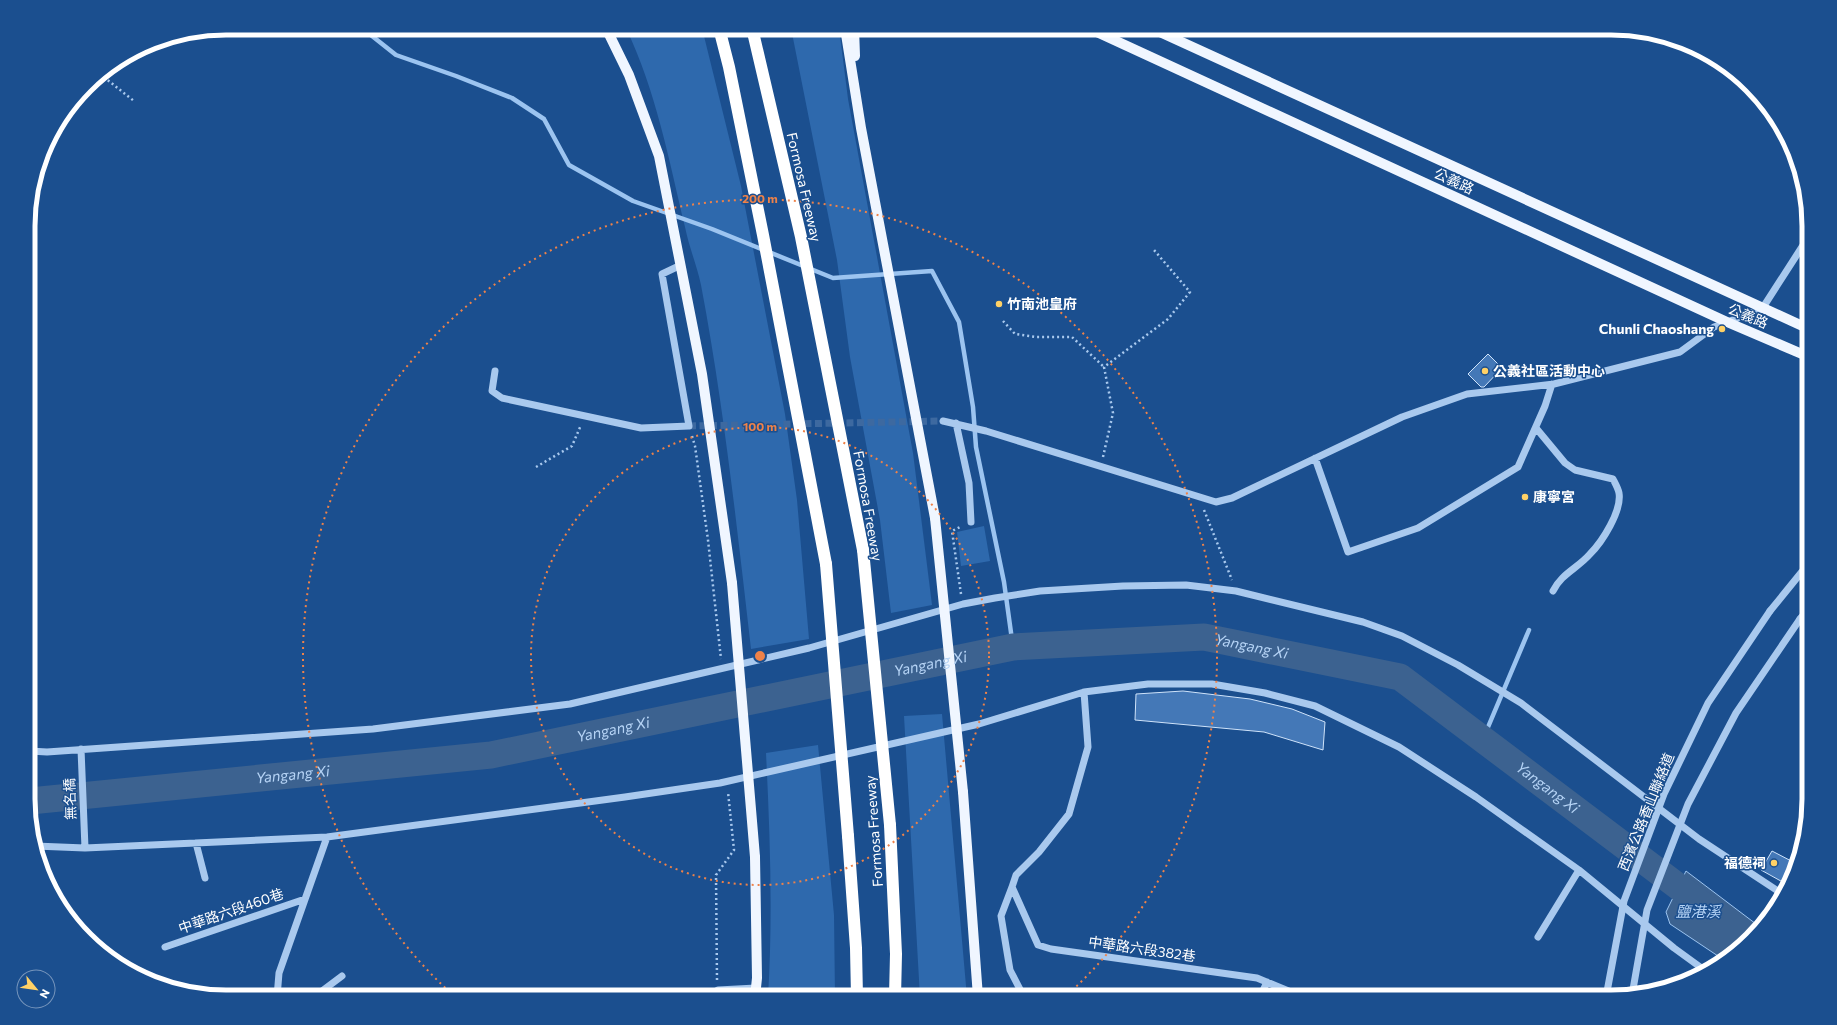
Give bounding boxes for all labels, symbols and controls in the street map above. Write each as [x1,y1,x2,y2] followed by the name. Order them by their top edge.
[784,131,825,243] street label: Formosa Freeway
[1432,164,1477,197] street label: 公義路
[742,191,778,205] text: 200 m
[1007,295,1077,312] place label: 竹南池皇府
[994,299,1004,309] marker: 竹南池皇府
[1726,300,1771,332] street label: 公義路
[1599,320,1714,337] place label: Chunli Chaoshang
[1717,324,1727,334] marker: Chunli Chaoshang
[1493,362,1605,379] place label: 公義社區活動中心
[1480,366,1490,376] marker: 公義社區活動中心
[743,419,777,433] text: 100 m
[850,449,887,562] street label: Formosa Freeway
[1533,488,1575,505] place label: 康寧宮
[1520,492,1530,502] marker: 康寧宮
[1213,629,1291,662] water label: Yangang Xi
[892,647,970,679] water label: Yangang Xi
[753,649,767,663] centre of rings
[575,712,652,745] water label: Yangang Xi
[1614,750,1677,873] street label: 西濱公路香山聯絡道
[1513,758,1584,817] water label: Yangang Xi
[255,761,332,786] water label: Yangang Xi
[861,775,886,887] street label: Formosa Freeway
[60,778,79,820] street label: 無名橋
[1724,854,1766,871] place label: 福德祠
[1769,858,1779,868] marker: 福德祠
[176,885,286,936] street label: 中華路六段460巷
[1675,902,1722,920] water label: 鹽港溪
[1087,933,1197,964] street label: 中華路六段382巷
[16,969,56,1009] north arrow
[37,987,53,1001] text: N

